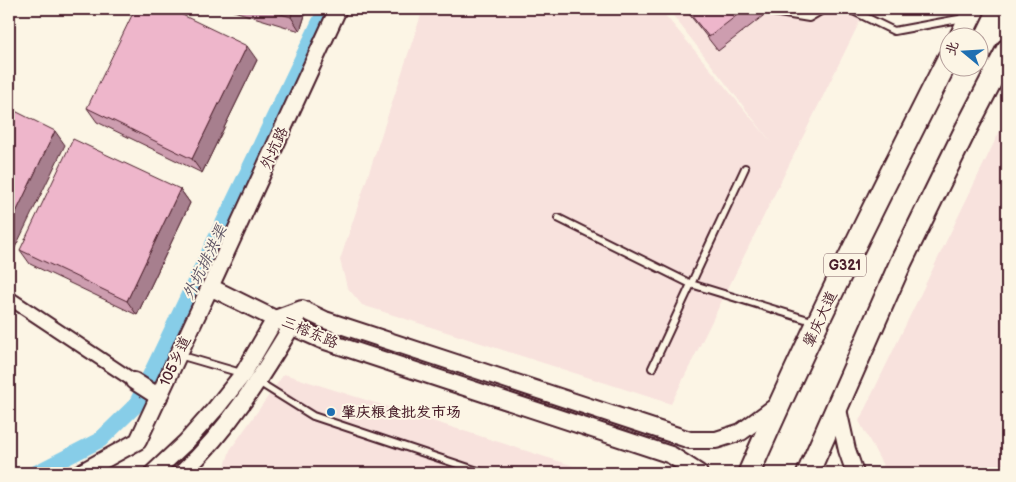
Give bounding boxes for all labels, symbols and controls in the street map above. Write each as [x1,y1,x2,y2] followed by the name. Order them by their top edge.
[938,28,988,78] north arrow
[942,39,962,57] text: 北
[256,124,293,173] street label: 外坑路
[179,221,232,303] water label: 外坑排洪渠
[824,254,866,276] road number: G321
[799,288,842,350] street label: 肇庆大道
[278,312,341,353] street label: 三榕东路
[156,333,195,389] street label: 105乡道
[341,403,461,422] place label: 肇庆粮食批发市场
[325,406,337,418] marker: 肇庆粮食批发市场

